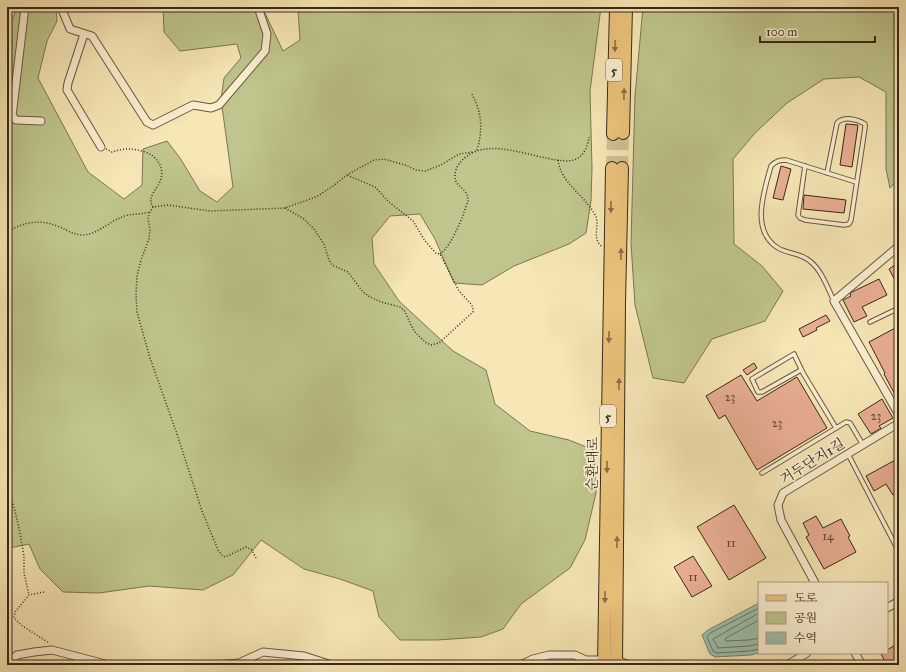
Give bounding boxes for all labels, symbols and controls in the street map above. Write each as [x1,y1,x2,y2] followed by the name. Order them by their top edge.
[760,18,875,44] scale bar
[766,25,797,39] text: 100 m
[612,40,618,53] one-way arrow
[606,59,622,81] road number: 5
[621,87,627,100] one-way arrow
[608,201,615,213] one-way arrow
[617,248,624,260] one-way arrow
[606,331,612,344] one-way arrow
[615,378,622,390] one-way arrow
[725,390,736,404] house number: 23
[600,405,616,427] road number: 5
[871,409,882,423] house number: 23
[772,416,783,430] house number: 23
[777,435,848,488] street label: 거두단지1길
[584,436,601,491] street label: 순환대로
[604,461,610,474] one-way arrow
[822,529,834,543] house number: 14
[614,535,620,548] one-way arrow
[726,536,736,550] house number: 11
[688,570,698,584] house number: 11
[758,582,888,654] legend
[602,591,608,604] one-way arrow
[794,591,818,605] text: 도로
[794,611,817,625] text: 공원
[794,631,817,645] text: 수역

